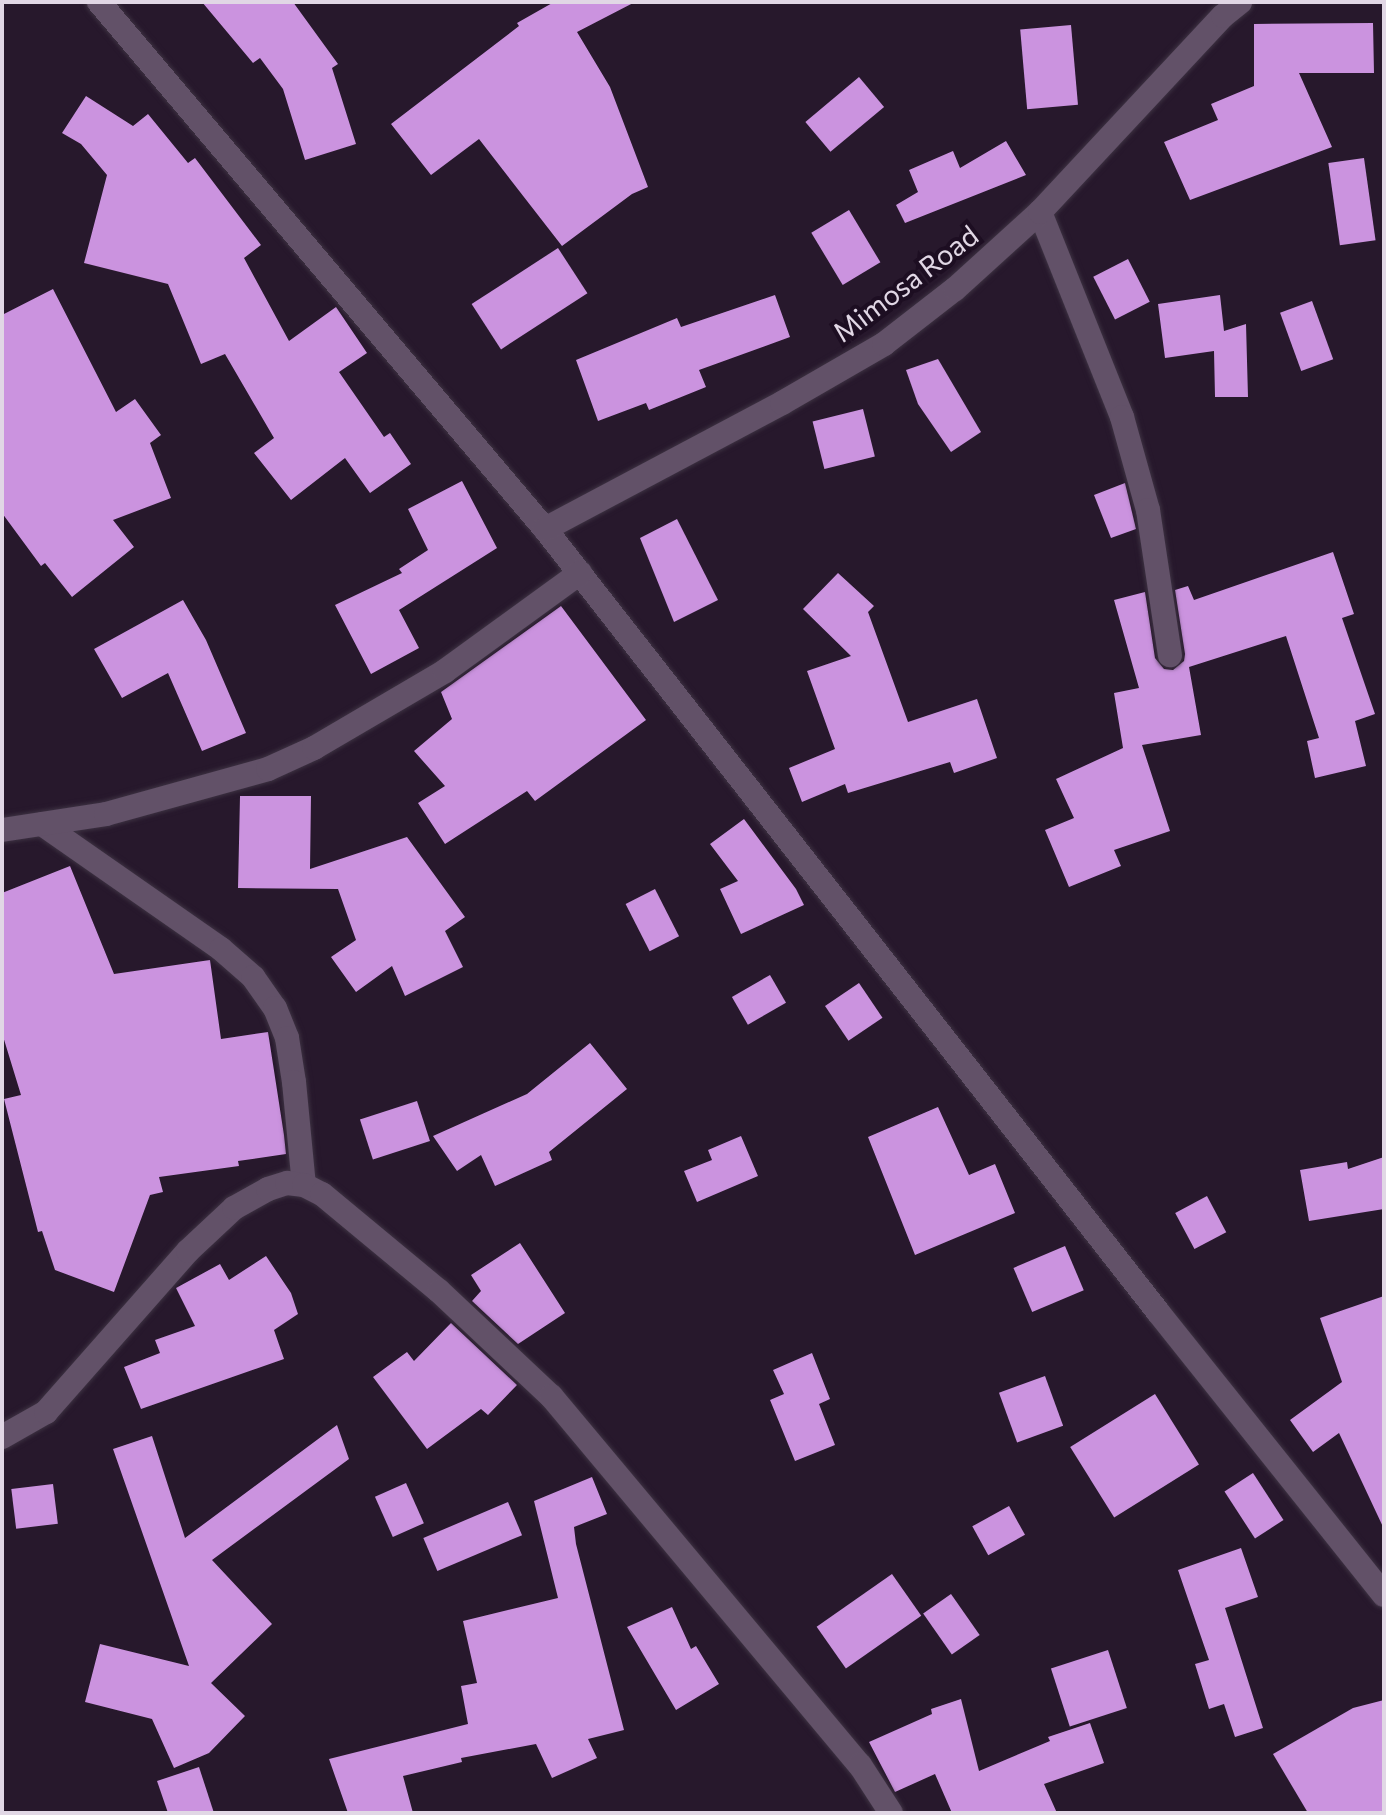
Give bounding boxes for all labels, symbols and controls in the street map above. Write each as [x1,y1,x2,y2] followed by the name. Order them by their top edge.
[826,218,984,348] street label: Mimosa Road

